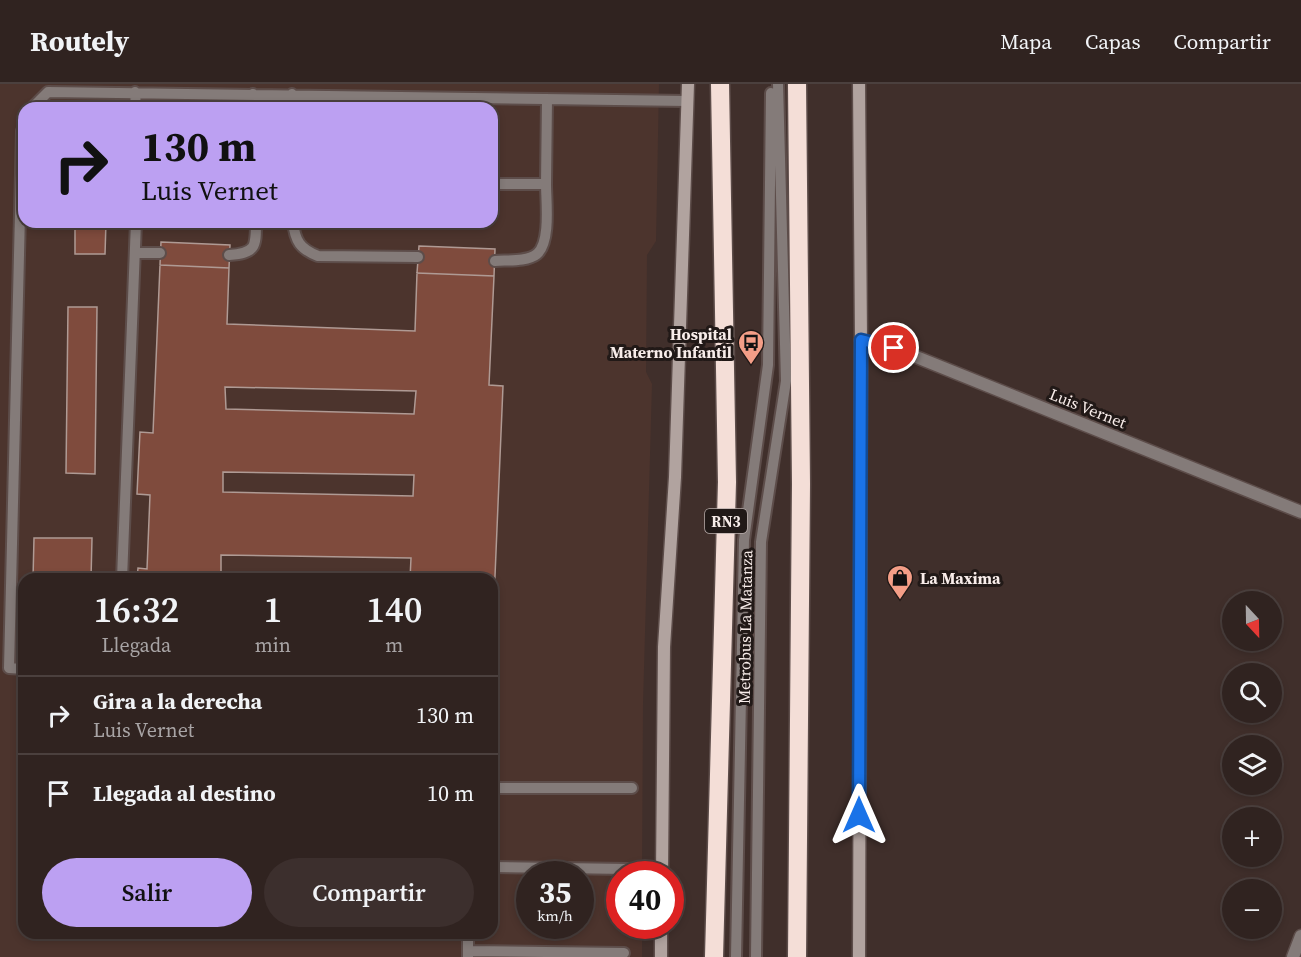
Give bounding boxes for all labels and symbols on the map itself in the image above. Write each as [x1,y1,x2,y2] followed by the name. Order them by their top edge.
[868,322,919,373] pin
[610,323,732,363] place label: Hospital Materno Infantil
[736,328,766,366] bus stop icon: Hospital Materno Infantil
[1046,383,1130,434] street label: Luis Vernet
[705,509,747,533] road number: RN3
[733,549,757,704] street label: Metrobus La Matanza
[885,563,915,601] shop icon: La Maxima
[920,567,1001,589] place label: La Maxima
[1222,591,1282,651] north arrow
[827,783,891,847] position arrow
[606,861,684,939] speed limit sign: 40

